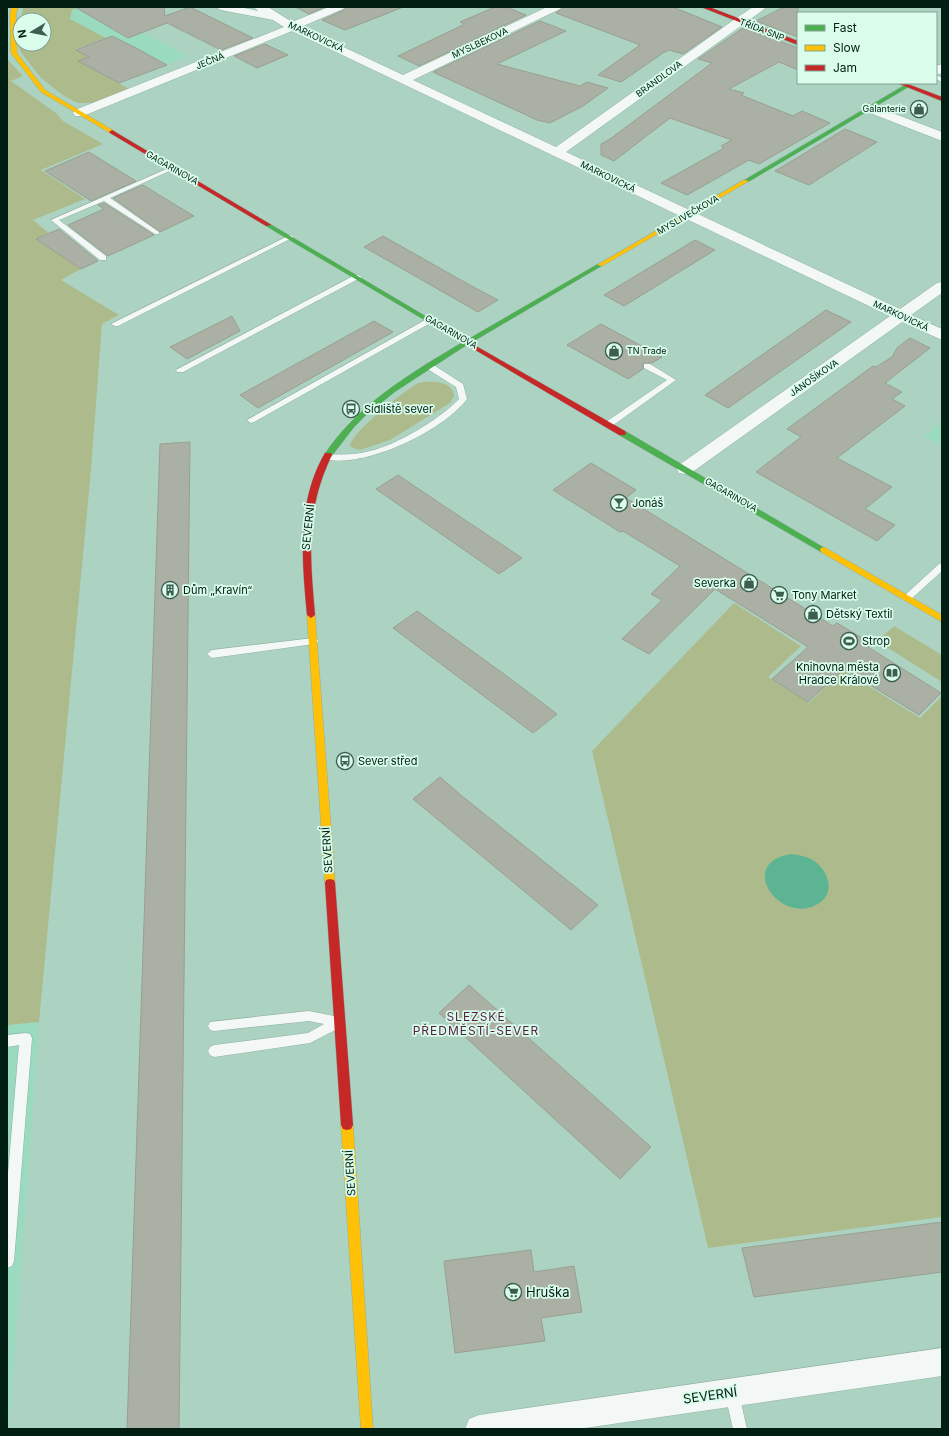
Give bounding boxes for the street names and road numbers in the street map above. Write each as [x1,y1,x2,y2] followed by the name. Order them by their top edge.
[738,16,786,43] street label: TŘÍDA SNP
[287,19,346,54] street label: MARKOVICKÁ
[450,25,510,60] street label: MYSLBEKOVA
[194,50,226,71] street label: JEČNÁ
[633,58,684,99] street label: BRANDLOVA
[144,148,200,187] street label: GAGARINOVA
[579,158,638,195] street label: MARKOVICKÁ
[655,192,721,237] street label: MYSLIVEČKOVA
[872,298,931,333] street label: MARKOVICKÁ
[423,312,479,351] street label: GAGARINOVA
[787,357,840,398] street label: JÁNOŠÍKOVA
[703,475,759,514] street label: GAGARINOVA
[299,503,317,551] street label: SEVERNÍ
[318,826,336,874] street label: SEVERNÍ
[341,1149,359,1197] street label: SEVERNÍ
[682,1383,739,1407] street label: SEVERNÍ

